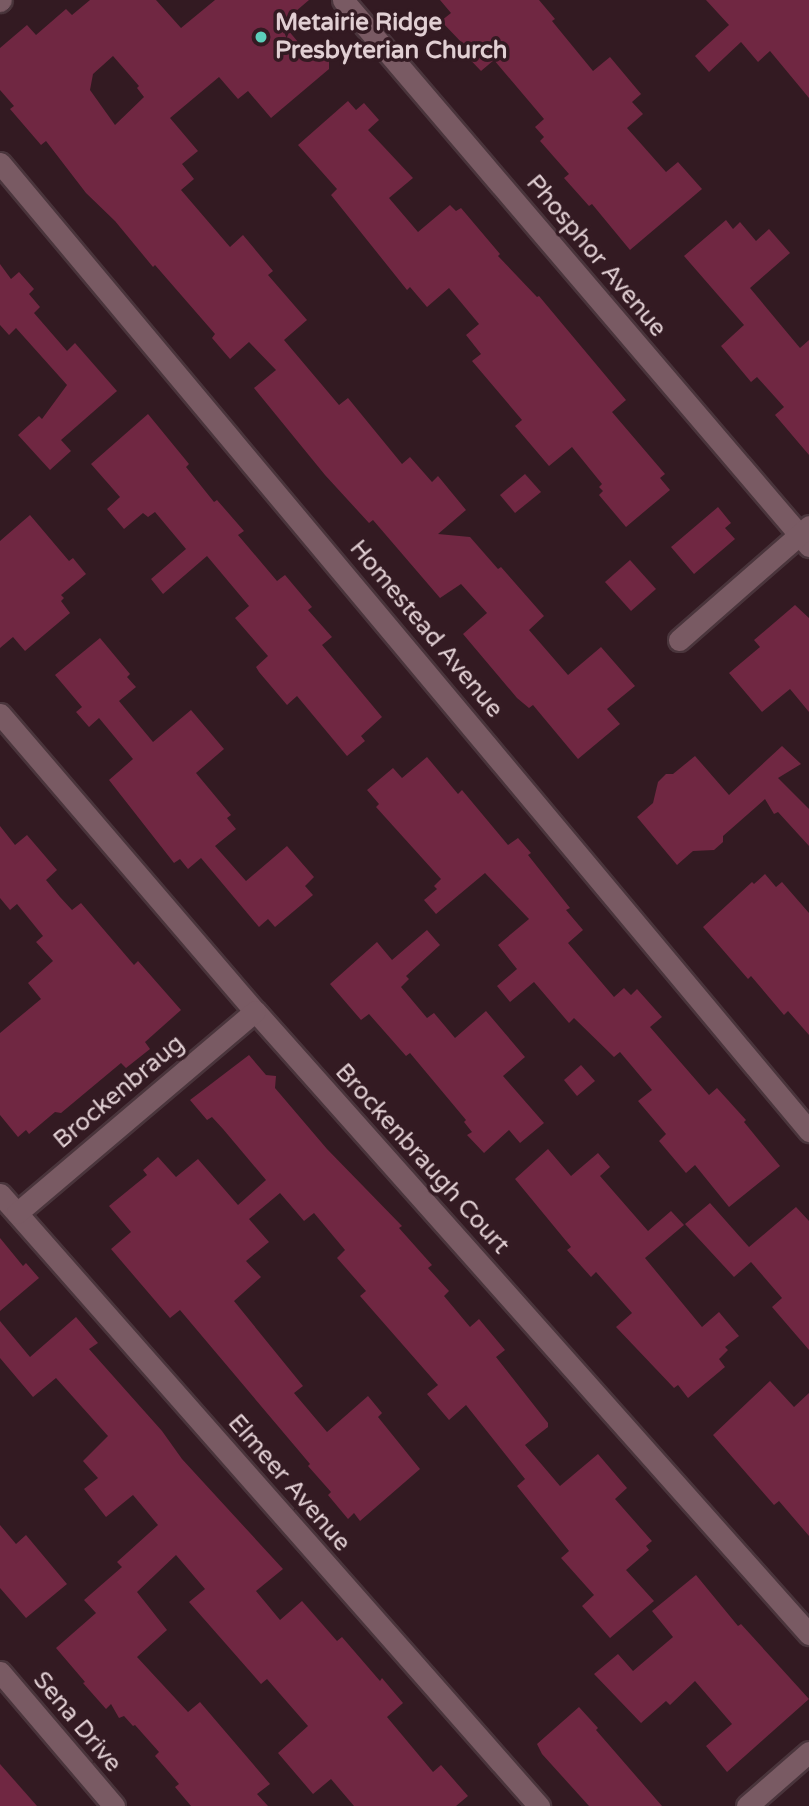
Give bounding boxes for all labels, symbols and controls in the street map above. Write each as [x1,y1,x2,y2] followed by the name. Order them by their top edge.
[275,9,507,65] place label: Metairie Ridge Presbyterian Church
[253,29,269,45] marker: Metairie Ridge Presbyterian Church
[520,169,672,343] street label: Phosphor Avenue
[343,534,509,724] street label: Homestead Avenue
[48,1029,190,1155] street label: Brockenbraug
[329,1058,515,1260] street label: Brockenbraugh Court
[222,1409,356,1557] street label: Elmeer Avenue
[27,1666,127,1778] street label: Sena Drive

